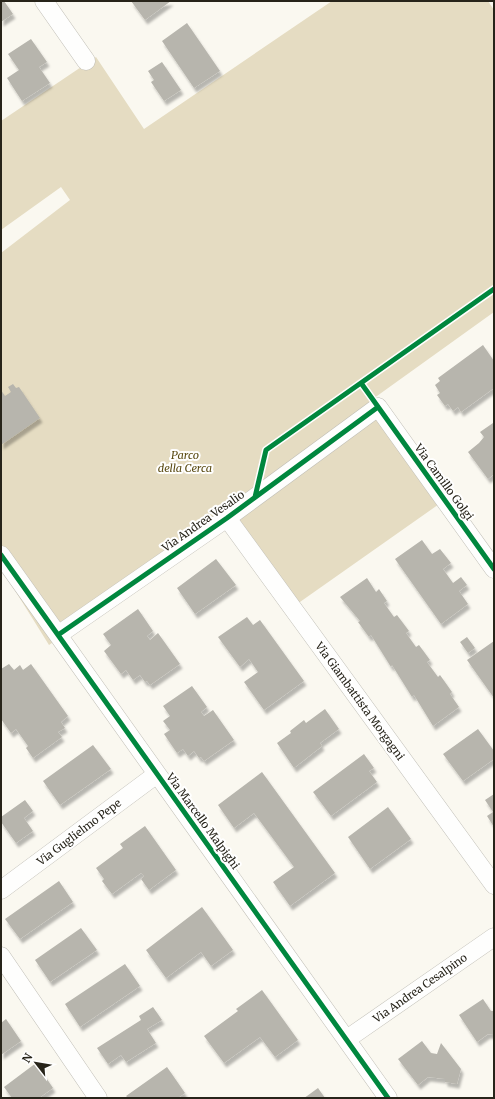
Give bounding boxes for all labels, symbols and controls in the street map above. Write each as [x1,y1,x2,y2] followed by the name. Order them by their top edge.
[411,440,477,523] street label: Via Camillo Golgi
[158,448,212,475] park label: Parco della Cerca
[158,487,247,555] street label: Via Andrea Vesalio
[312,638,408,763] street label: Via Giambattista Morgagni
[163,769,243,872] street label: Via Marcello Malpighi
[33,796,124,869] street label: Via Guglielmo Pepe
[369,950,470,1026] street label: Via Andrea Cesalpino
[16,1043,56,1083] north arrow
[19,1050,36,1065] text: N

